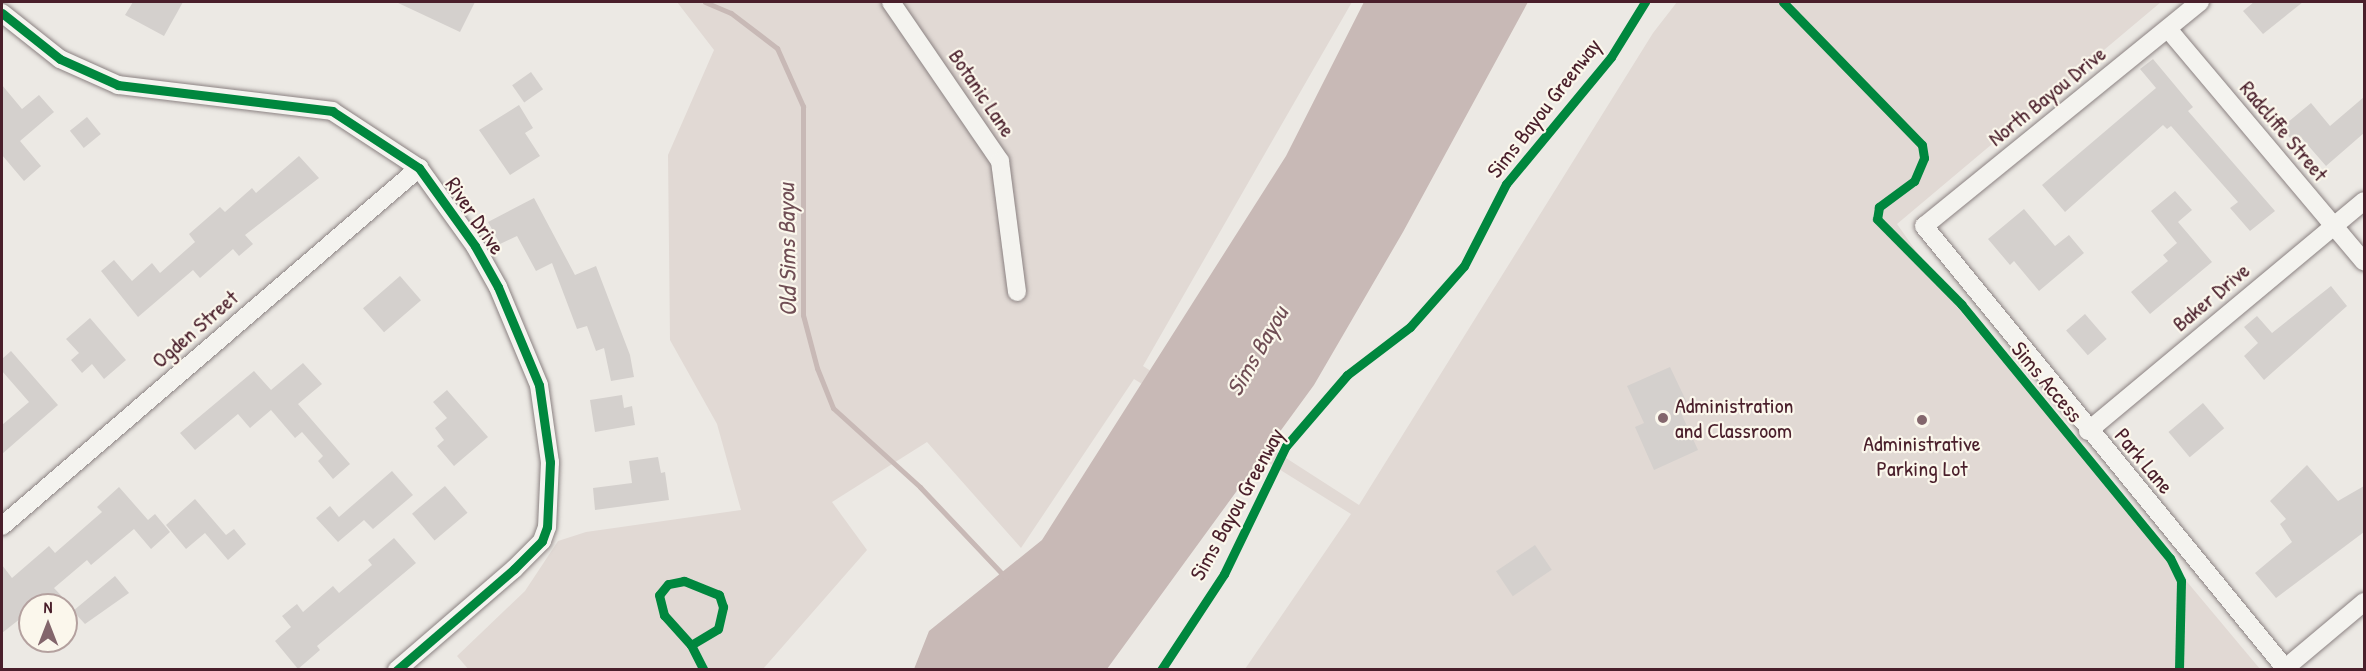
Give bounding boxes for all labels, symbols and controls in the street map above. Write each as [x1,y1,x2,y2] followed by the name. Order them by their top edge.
[1481,33,1607,183] street label: Sims Bayou Greenway
[1983,40,2111,152] street label: North Bayou Drive
[943,44,1021,142] street label: Botanic Lane
[2234,75,2334,187] street label: Radcliffe Street
[440,172,510,260] street label: River Drive
[771,183,803,317] water label: Old Sims Bayou
[2167,257,2255,337] street label: Baker Drive
[146,284,244,374] street label: Ogden Street
[1220,301,1294,401] water label: Sims Bayou
[2006,336,2088,428] street label: Sims Access
[1675,392,1794,444] place label: Administration and Classroom
[1656,411,1670,425] marker: Administration and Classroom
[1915,413,1929,427] marker: Administrative Parking Lot
[1184,423,1290,585] street label: Sims Bayou Greenway
[2109,423,2179,499] street label: Park Lane
[1863,430,1981,482] place label: Administrative Parking Lot
[18,593,78,653] north arrow
[44,596,52,618] text: N

